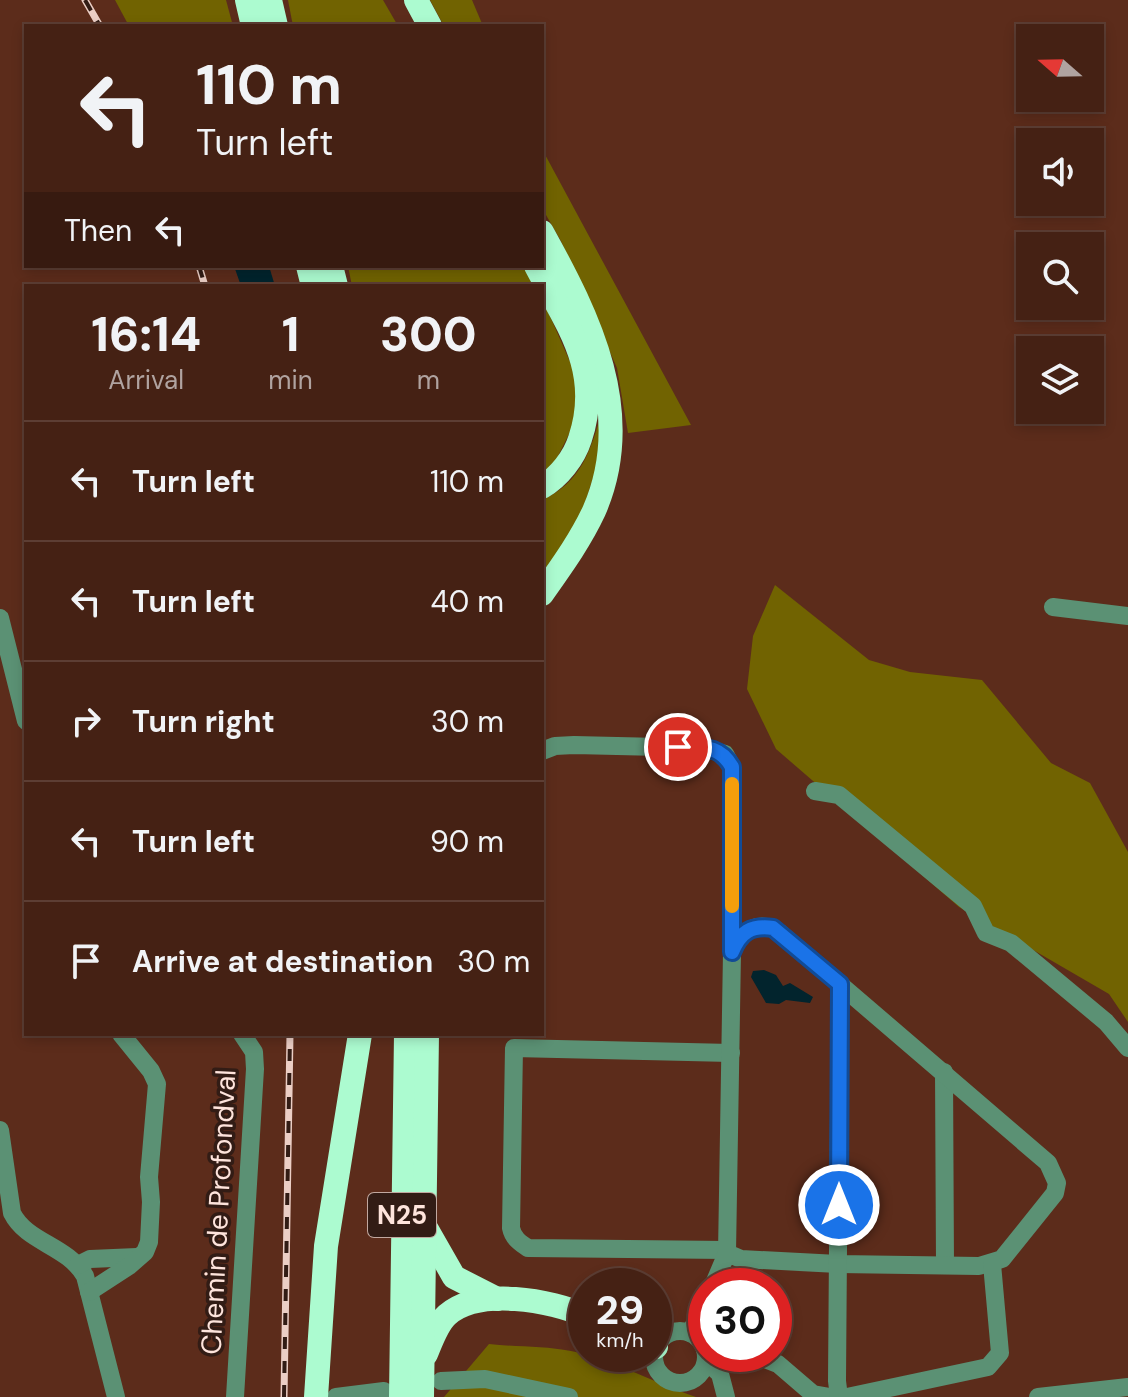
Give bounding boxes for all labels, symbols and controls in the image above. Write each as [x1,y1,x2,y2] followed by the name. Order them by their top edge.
[1016,24,1104,112] north arrow
[1016,24,1104,424] map controls
[196,48,342,121] text: 110 m
[64,56,168,160] icon: left
[196,119,333,166] text: Turn left
[1016,128,1104,216] button: sound
[148,208,192,252] icon: left
[64,211,132,250] text: Then
[1016,232,1104,320] button: search
[91,303,201,366] text: 16:14
[282,303,299,366] text: 1
[380,303,477,366] text: 300
[1016,336,1104,424] button: layers
[108,363,184,397] text: Arrival
[268,363,313,397] text: min
[417,363,440,397] text: m
[64,459,108,503] icon: left
[132,462,255,501] text: Turn left
[430,462,504,501] text: 110 m
[64,579,108,623] icon: left
[132,582,255,621] text: Turn left
[431,582,504,621] text: 40 m
[64,699,108,743] icon: right
[132,702,275,741] text: Turn right
[431,702,504,741] text: 30 m
[644,713,712,781] pin
[656,725,700,769] icon: arrive
[64,819,108,863] icon: left
[132,822,255,861] text: Turn left
[430,822,504,861] text: 90 m
[64,939,108,983] icon: arrive
[132,942,433,981] text: Arrive at destination
[457,942,530,981] text: 30 m
[193,1068,244,1356] street label: Chemin de Profondval
[797,1163,881,1247] position arrow
[368,1193,436,1237] road number: N25
[688,1268,792,1372] speed limit sign: 30
[596,1284,644,1336] text: 29
[596,1327,644,1353] text: km/h

